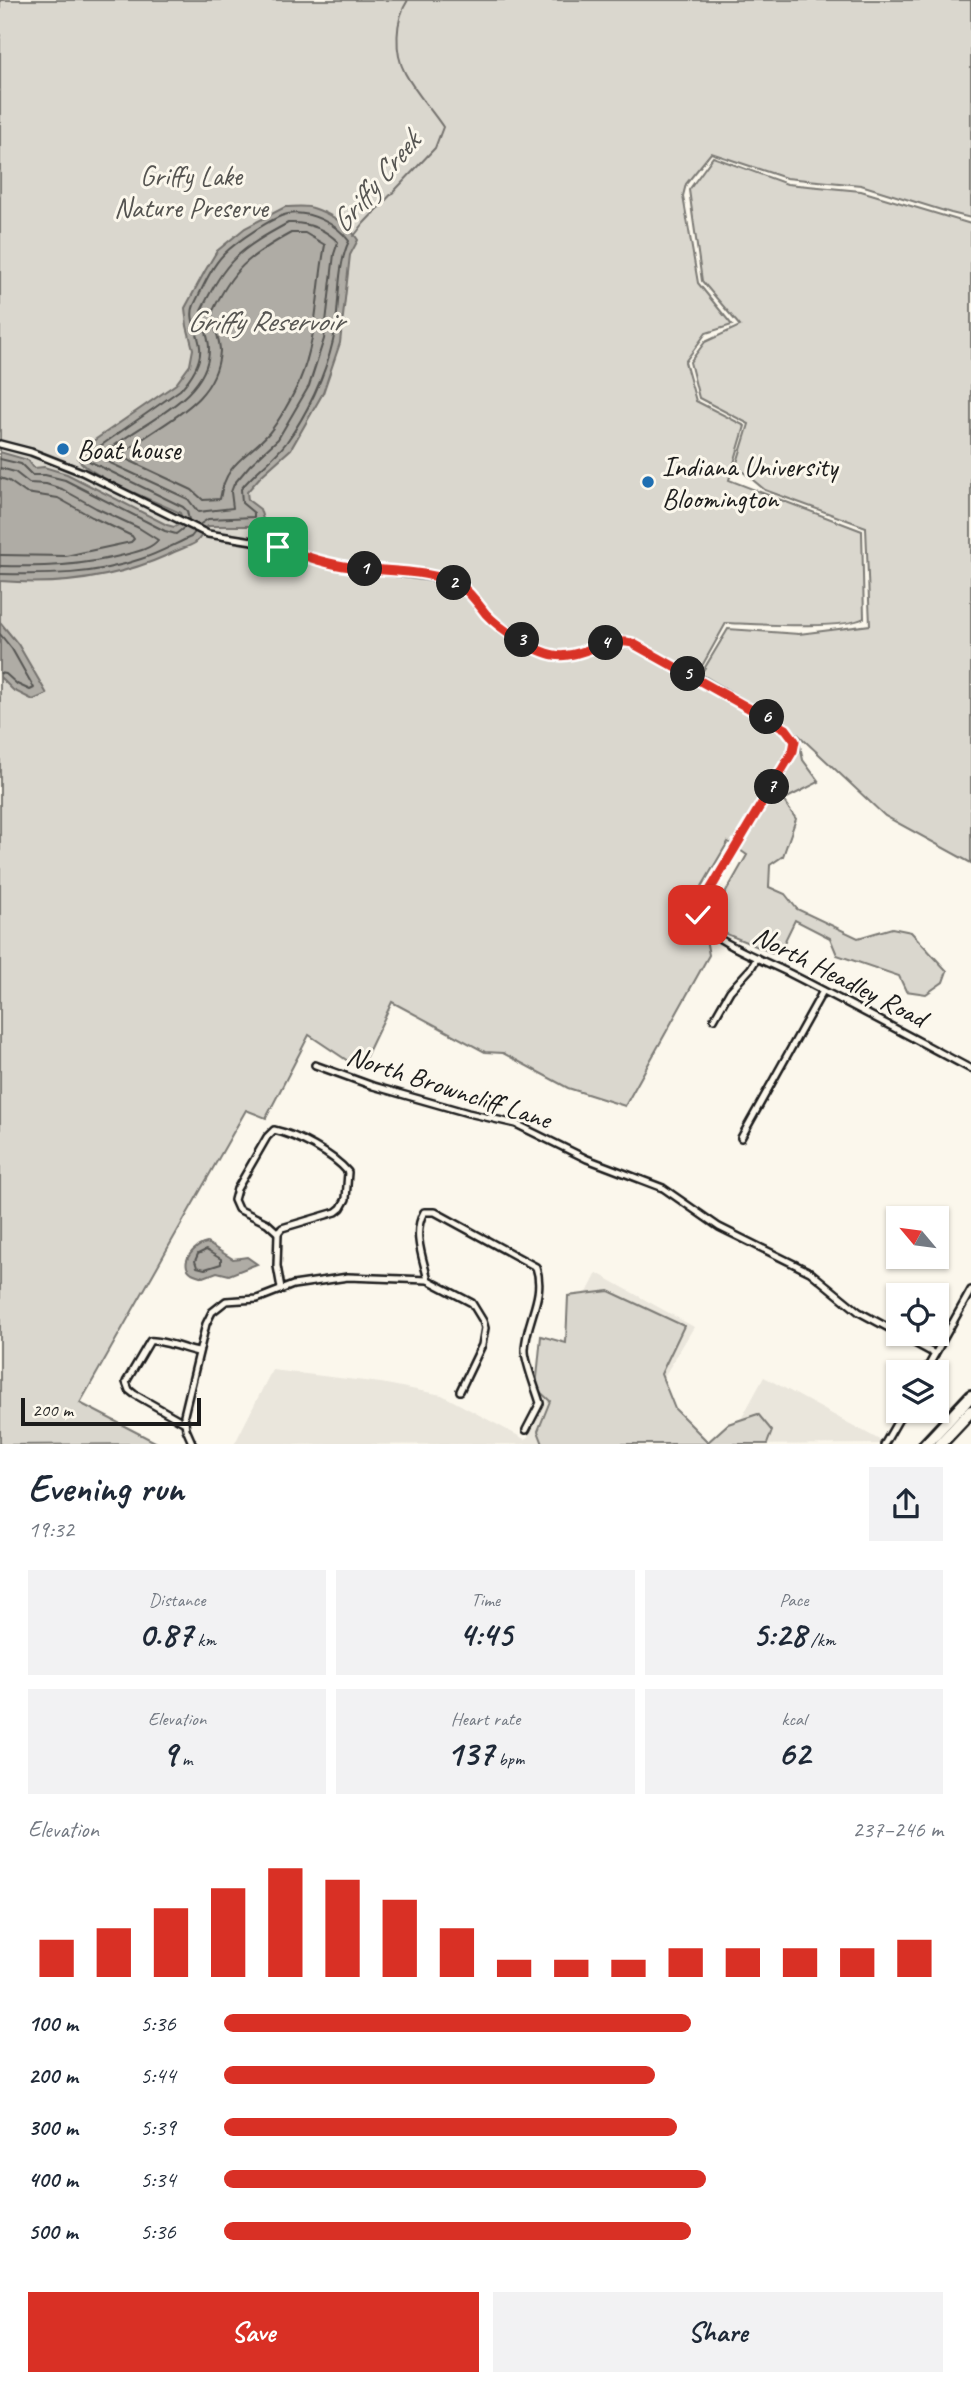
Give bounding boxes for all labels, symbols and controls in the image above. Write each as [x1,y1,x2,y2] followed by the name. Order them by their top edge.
[322,120,431,240] water label: Griffy Creek
[114,158,270,225] park label: Griffy Lake Nature Preserve
[187,302,348,340] water label: Griffy Reservoir
[77,432,182,467] place label: Boat house
[55,441,71,457] marker: Boat house
[662,449,840,516] place label: Indiana University Bloomington
[640,474,656,490] marker: Indiana University Bloomington
[248,517,308,577] pin
[259,528,297,566] icon: arrive
[348,552,382,586] pin: 1
[360,556,369,580] text: 1
[436,566,472,600] pin: 2
[449,570,458,594] text: 2
[504,622,540,658] pin: 3
[588,626,624,660] pin: 4
[517,627,526,651] text: 3
[601,630,610,654] text: 4
[670,656,706,692] pin: 5
[683,661,692,685] text: 5
[750,700,784,734] pin: 6
[762,704,771,728] text: 6
[754,770,790,804] pin: 7
[767,774,776,798] text: 7
[668,885,728,945] pin
[679,896,717,934] icon: check
[747,917,936,1037] street label: North Headley Road
[342,1037,557,1137] street label: North Browncliff Lane
[886,1206,948,1269] north arrow
[886,1206,949,1423] map controls
[886,1283,949,1346] button: locate
[886,1360,949,1423] button: layers
[21,1395,201,1427] scale bar
[32,1398,73,1422] text: 200 m
[28,1465,184,1512] text: Evening run
[869,1467,943,1541] button: share
[28,1515,74,1544] text: 19:32
[149,1588,206,1612] text: Distance
[471,1588,500,1612] text: Time
[779,1588,808,1612] text: Pace
[139,1612,193,1657] text: 0.87
[459,1612,512,1657] text: 4:45
[752,1612,806,1657] text: 5:28
[193,1628,216,1652] text: km
[806,1628,835,1652] text: /km
[148,1707,206,1731] text: Elevation
[451,1707,520,1731] text: Heart rate
[781,1707,806,1731] text: kcal
[162,1731,177,1776] text: 9
[447,1731,494,1776] text: 137
[778,1731,810,1776] text: 62
[177,1747,192,1771] text: m
[494,1747,524,1771] text: bpm
[28,1815,99,1844] text: Elevation
[852,1815,943,1844] text: 237–246 m
[28,2009,78,2038] text: 100 m
[140,2009,176,2038] text: 5:36
[28,2061,78,2090] text: 200 m
[140,2061,176,2090] text: 5:44
[28,2113,78,2142] text: 300 m
[140,2113,176,2142] text: 5:39
[28,2165,78,2194] text: 400 m
[140,2165,176,2194] text: 5:34
[28,2217,77,2246] text: 500 m
[140,2217,176,2246] text: 5:36
[28,2292,479,2372] button: Save
[493,2292,943,2372] button: Share

